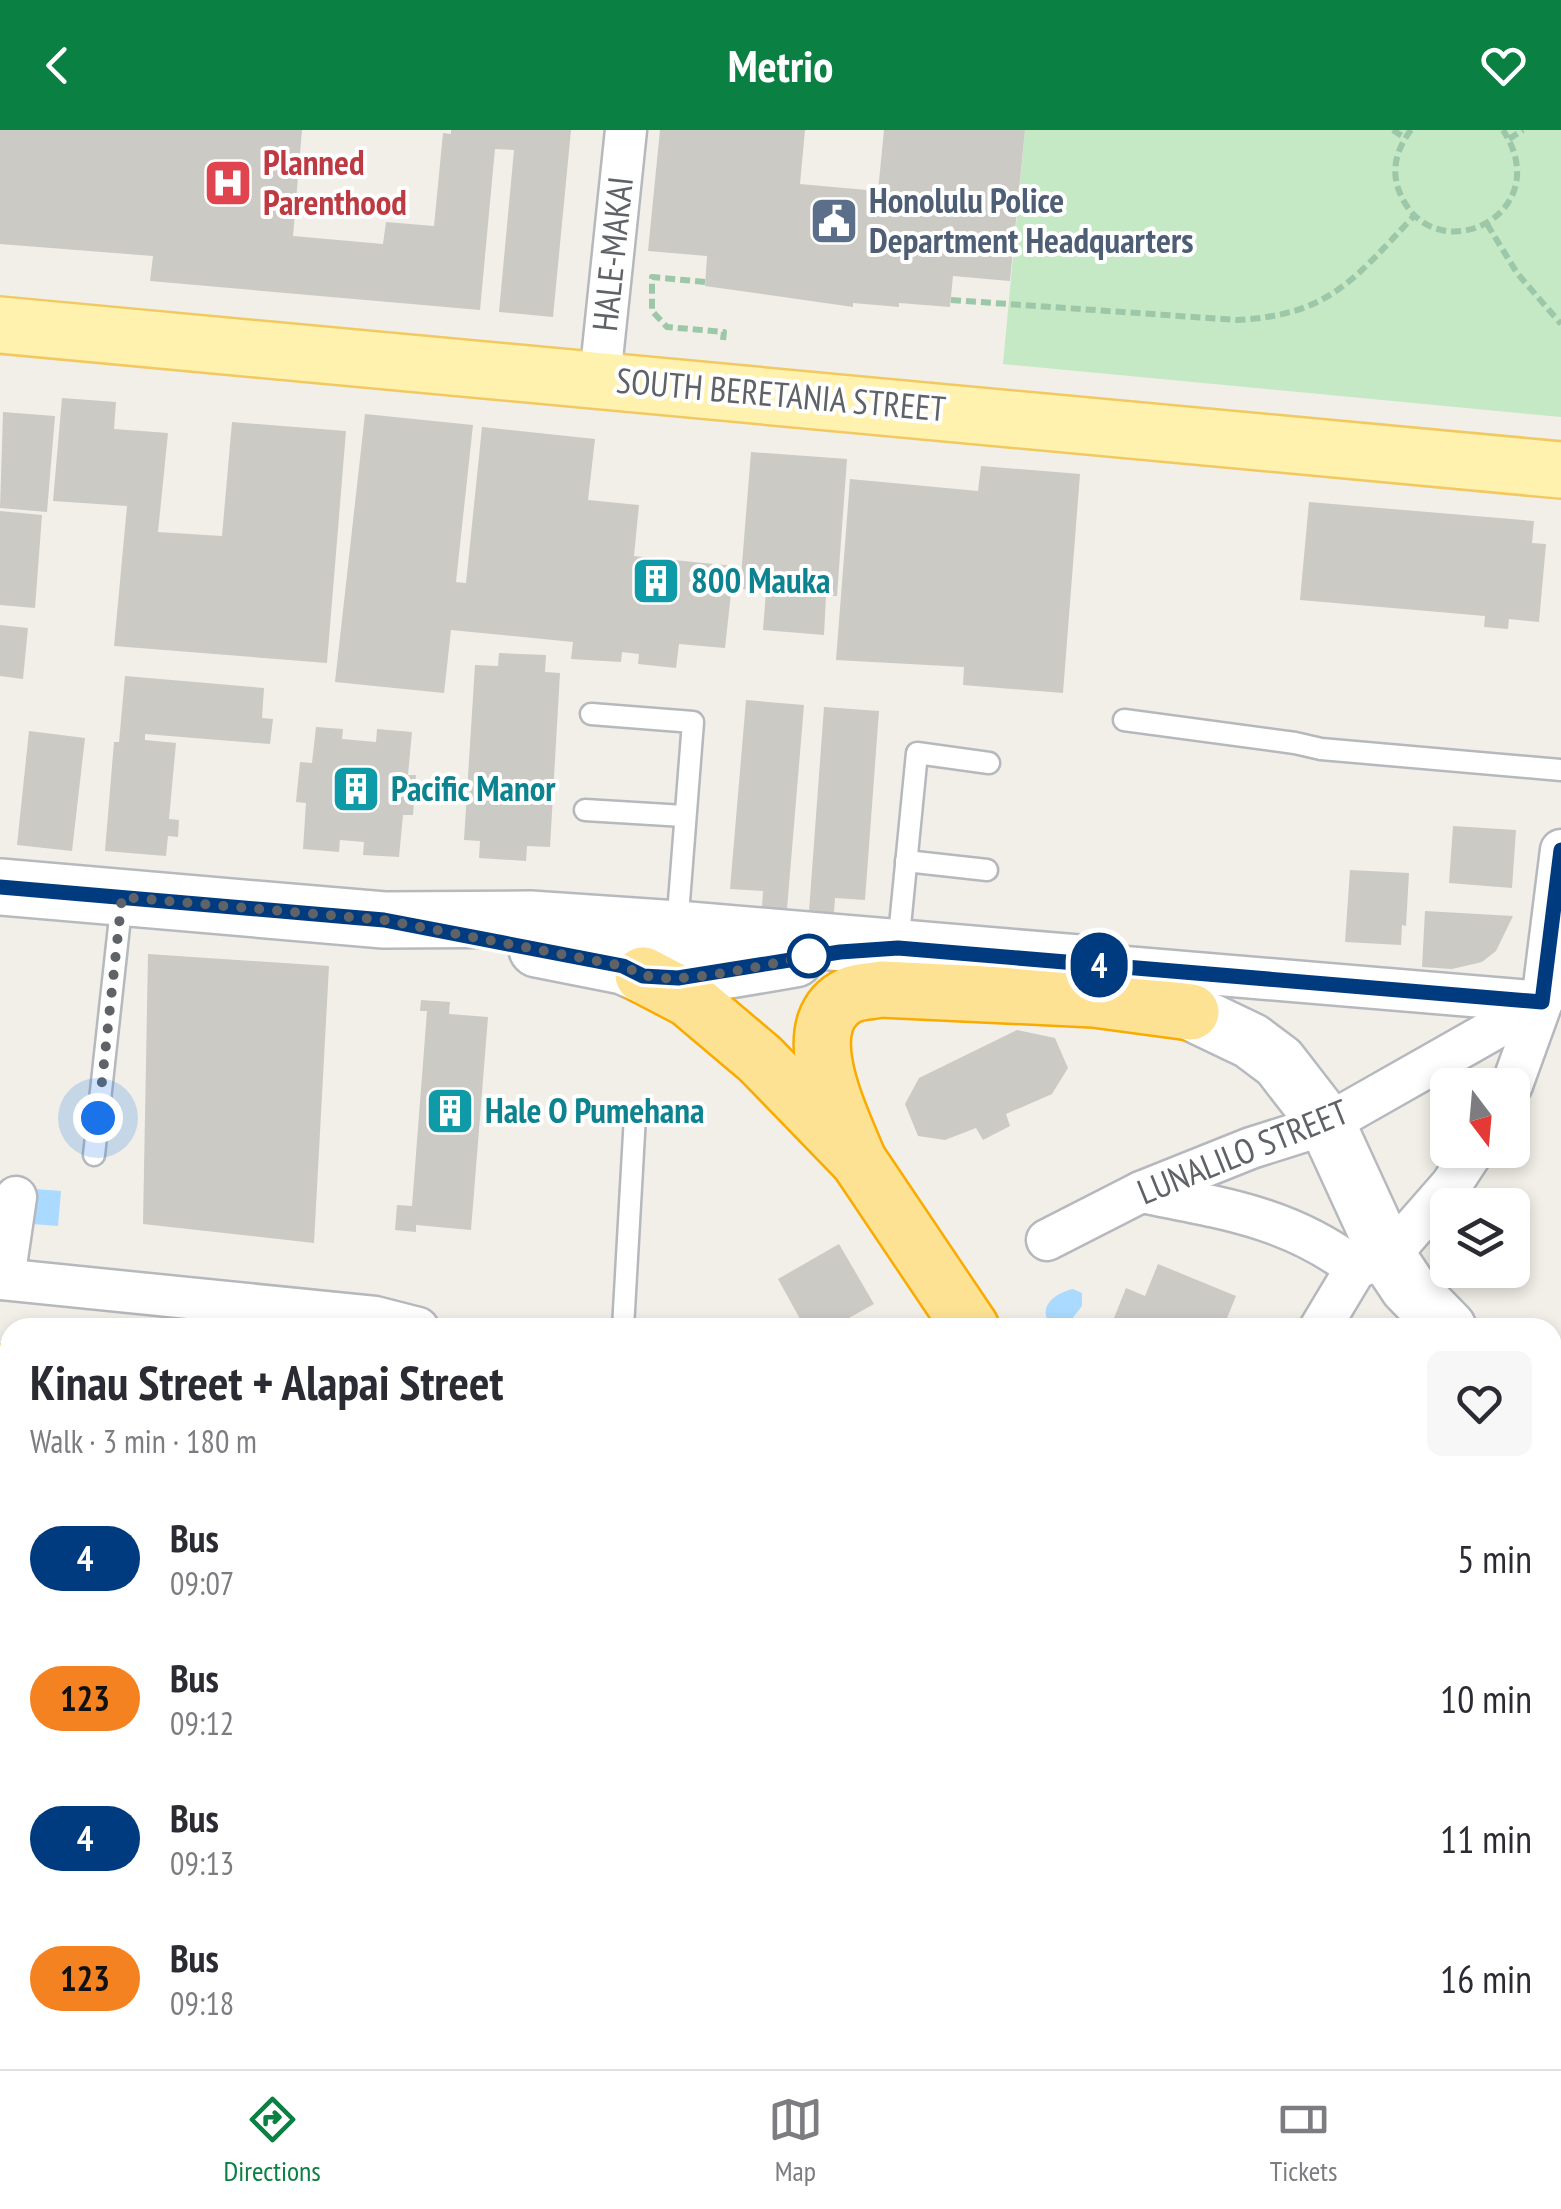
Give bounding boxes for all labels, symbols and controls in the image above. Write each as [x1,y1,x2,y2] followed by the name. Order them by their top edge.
[728,36,833,94] text: Metrio
[30,38,85,93] icon: back
[1476,38,1531,93] icon: heart
[263,139,407,225] place label: Planned Parenthood
[202,157,254,209] hospital icon: Planned Parenthood
[581,174,643,333] street label: HALE-MAKAI
[869,177,1193,263] place label: Honolulu Police Department Headquarters
[808,195,860,247] public building icon: Honolulu Police Department Headquarters
[614,357,948,431] street label: SOUTH BERETANIA STREET
[630,555,682,607] building icon: 800 Mauka
[691,557,831,603] place label: 800 Mauka
[330,763,382,815] building icon: Pacific Manor
[391,765,556,811] place label: Pacific Manor
[1066,932,1132,998] line badge: 4
[788,935,830,977] unlabelled marker
[1091,942,1107,988] text: 4
[1430,1068,1530,1168] north arrow
[1430,1068,1530,1288] map controls
[424,1085,476,1137] building icon: Hale O Pumehana
[485,1087,705,1133] place label: Hale O Pumehana
[1131,1088,1355,1214] street label: LUNALILO STREET
[73,1093,123,1143] your location
[1430,1188,1530,1288] button: layers
[30,1351,503,1413] text: Kinau Street + Alapai Street
[1427,1351,1532,1456] button: heart
[30,1420,257,1462] text: Walk · 3 min · 180 m
[170,1513,219,1562] text: Bus
[1457,1534,1532,1583] text: 5 min
[77,1535,93,1581] text: 4
[170,1562,234,1604] text: 09:07
[170,1653,219,1702] text: Bus
[1440,1674,1532,1723] text: 10 min
[60,1675,110,1721] text: 123
[170,1702,234,1744] text: 09:12
[170,1793,219,1842] text: Bus
[1440,1814,1532,1863] text: 11 min
[77,1815,93,1861] text: 4
[170,1842,234,1884] text: 09:13
[170,1933,219,1982] text: Bus
[1440,1954,1532,2003] text: 16 min
[60,1955,110,2001] text: 123
[170,1982,234,2024] text: 09:18
[223,2092,321,2189] tab: Directions
[768,2092,823,2189] tab: Map
[1270,2092,1338,2189] tab: Tickets

